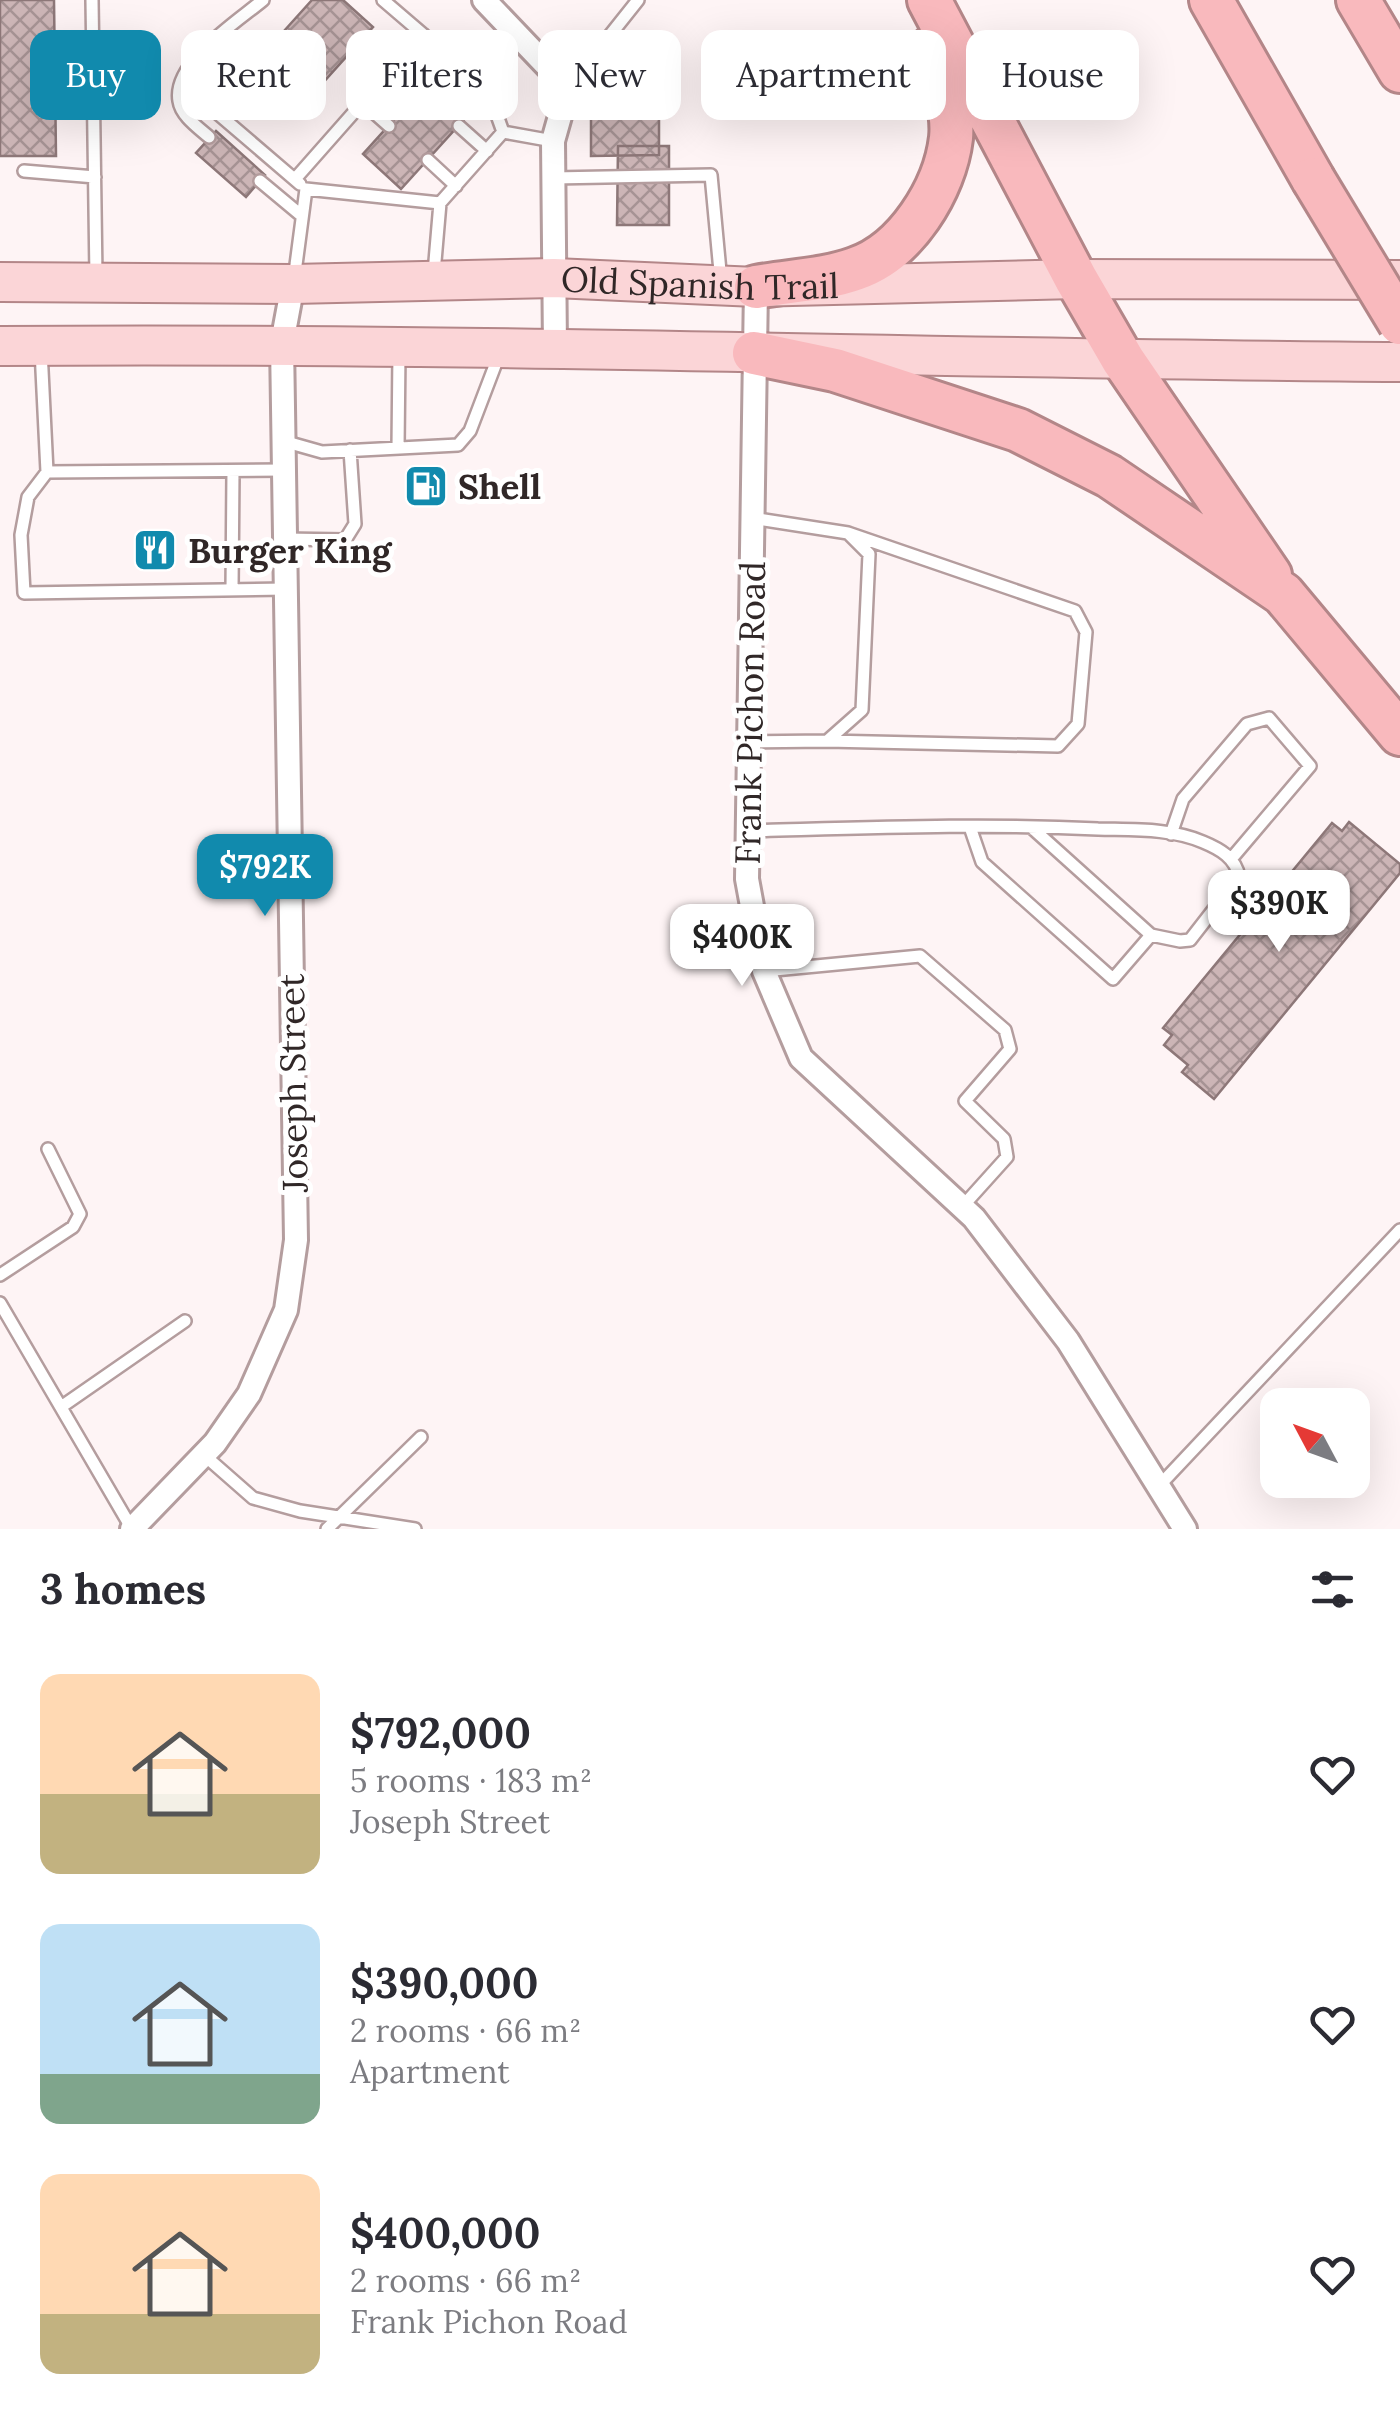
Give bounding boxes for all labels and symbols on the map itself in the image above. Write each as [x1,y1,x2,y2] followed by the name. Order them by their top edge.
[560,256,839,310] street label: Old Spanish Trail
[403,463,449,509] fuel station icon: Shell
[458,464,541,509] place label: Shell
[132,527,178,573] restaurant icon: Burger King
[188,528,393,573] place label: Burger King
[725,561,775,865] street label: Frank Pichon Road
[195,834,335,919] pin: $792K
[1209,870,1349,955] pin: $390K
[672,904,812,989] pin: $400K
[269,973,317,1194] street label: Joseph Street
[1260,1388,1370,1498] north arrow

